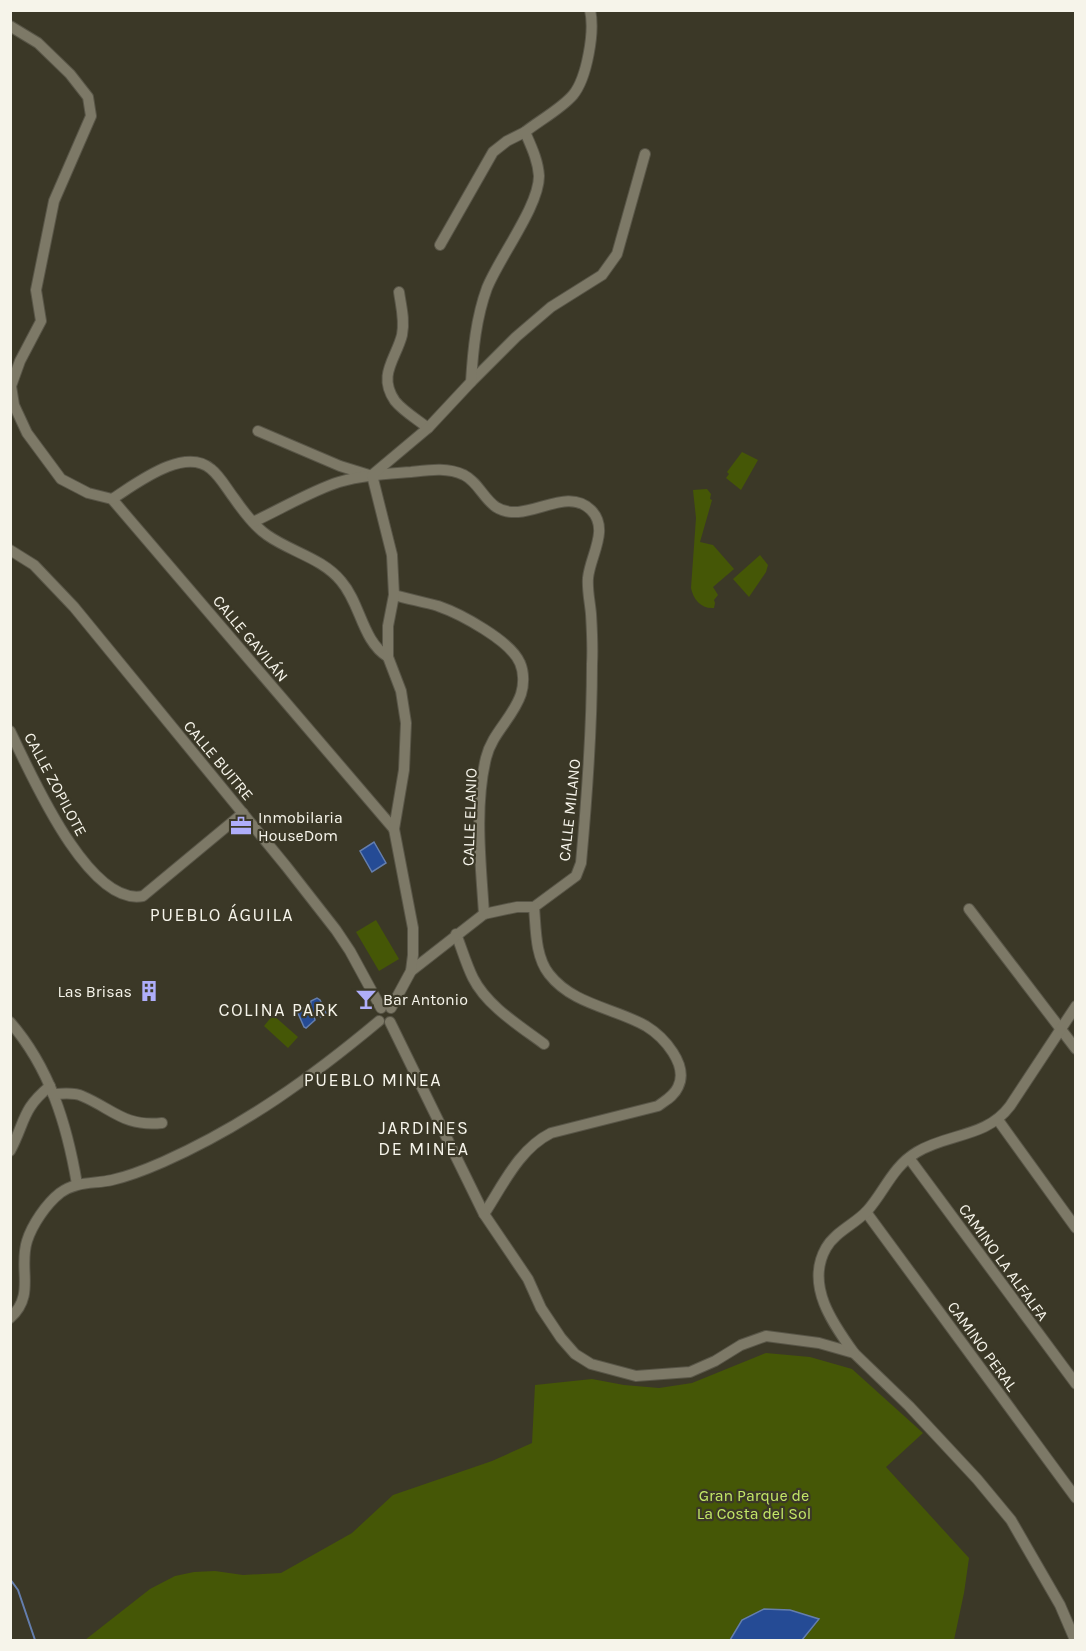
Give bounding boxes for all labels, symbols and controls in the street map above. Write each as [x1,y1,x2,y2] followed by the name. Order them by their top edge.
[209,591,292,685] street label: CALLE GAVILÁN
[180,717,258,804] street label: CALLE BUITRE
[20,729,91,839] street label: CALLE ZOPILOTE
[555,758,584,862] street label: CALLE MILANO
[458,768,481,866] street label: CALLE ELANIO
[258,808,343,845] place label: Inmobilaria HouseDom
[229,814,253,838] office icon: Inmobilaria HouseDom
[150,903,294,926] district label: PUEBLO ÁGUILA
[137,979,161,1003] building icon: Las Brisas
[57,982,132,1001] place label: Las Brisas
[354,987,378,1011] bar icon: Bar Antonio
[383,990,468,1009] place label: Bar Antonio
[218,999,340,1021] district label: COLINA PARK
[304,1069,442,1091] district label: PUEBLO MINEA
[378,1117,470,1160] district label: JARDINES DE MINEA
[955,1200,1052,1325] street label: CAMINO LA ALFALFA
[944,1298,1022,1395] street label: CAMINO PERAL
[697,1486,811,1523] park label: Gran Parque de La Costa del Sol

